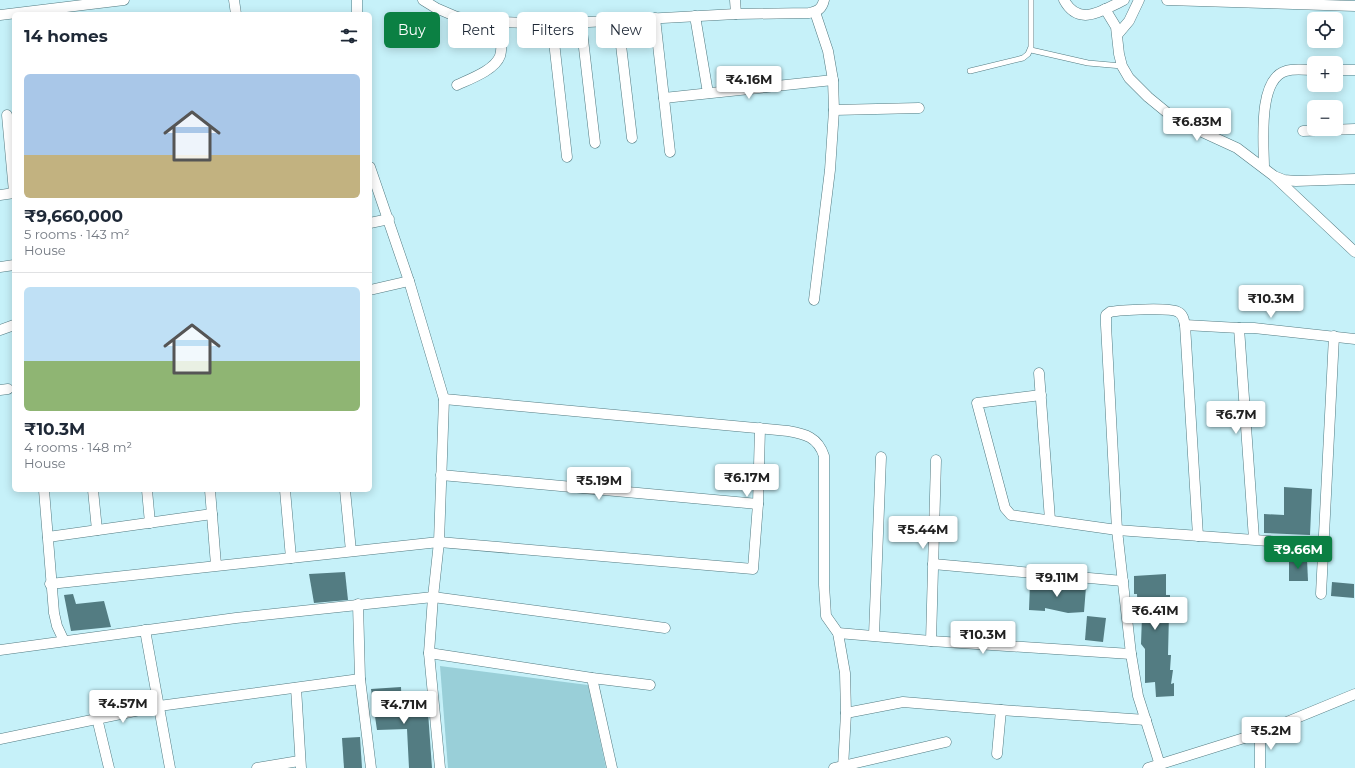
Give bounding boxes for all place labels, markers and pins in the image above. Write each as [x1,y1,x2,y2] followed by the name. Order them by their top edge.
[716,66,782,100] pin: ₹4.16M
[1164,108,1230,142] pin: ₹6.83M
[1238,285,1304,319] pin: ₹10.3M
[1208,401,1264,435] pin: ₹6.7M
[714,464,780,498] pin: ₹6.17M
[566,467,632,501] pin: ₹5.19M
[890,516,956,550] pin: ₹5.44M
[1265,536,1331,570] pin: ₹9.66M
[1024,564,1090,598] pin: ₹9.11M
[1122,597,1188,631] pin: ₹6.41M
[950,621,1016,655] pin: ₹10.3M
[90,690,156,724] pin: ₹4.57M
[371,691,437,725] pin: ₹4.71M
[1243,717,1299,751] pin: ₹5.2M

